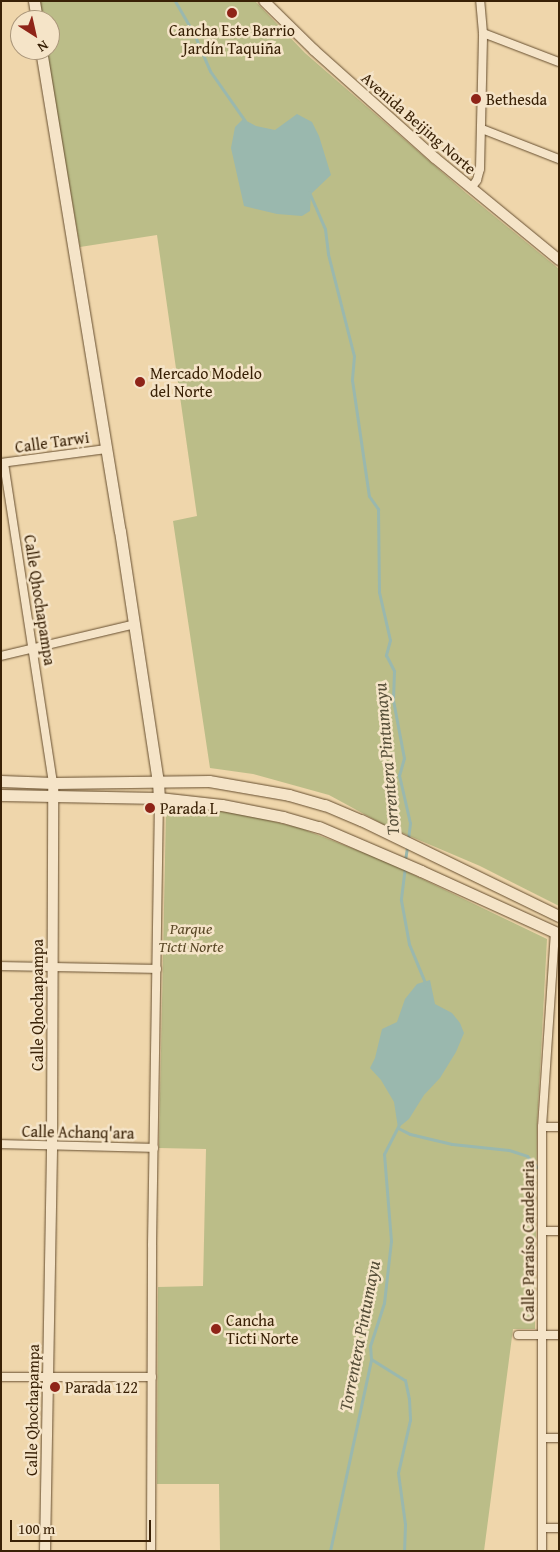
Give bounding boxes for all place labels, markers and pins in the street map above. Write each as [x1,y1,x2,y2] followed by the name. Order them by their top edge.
[226,7,238,19] marker: Cancha Este Barrio Jardín Taquiña
[169,20,295,58] place label: Cancha Este Barrio Jardín Taquiña
[486,89,547,109] place label: Bethesda
[470,93,482,105] marker: Bethesda
[150,363,262,401] place label: Mercado Modelo del Norte
[134,376,146,388] marker: Mercado Modelo del Norte
[160,798,218,818] place label: Parada L
[144,802,156,814] marker: Parada L
[226,1310,299,1348] place label: Cancha Ticti Norte
[210,1323,222,1335] marker: Cancha Ticti Norte
[65,1377,138,1397] place label: Parada 122
[49,1381,61,1393] marker: Parada 122

